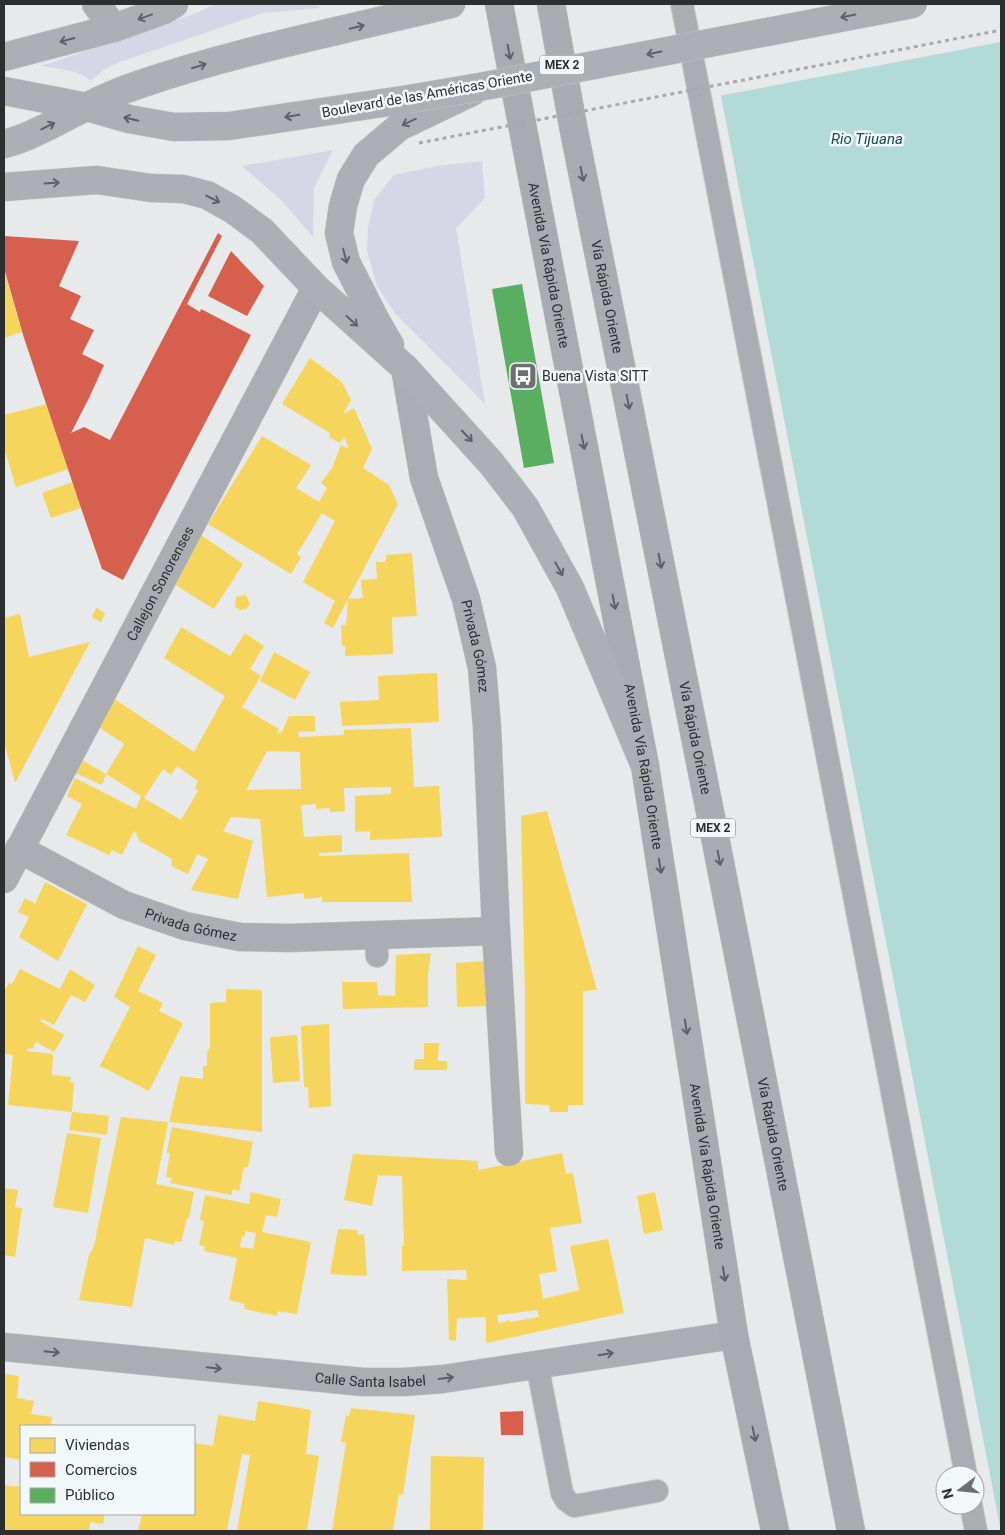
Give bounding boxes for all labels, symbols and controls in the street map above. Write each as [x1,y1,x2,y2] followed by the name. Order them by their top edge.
[841,12,857,22] one-way arrow
[137,13,153,22] one-way arrow
[348,22,364,31] one-way arrow
[59,36,75,46] one-way arrow
[504,43,514,59] one-way arrow
[647,49,663,59] one-way arrow
[540,56,584,74] road number: MEX 2
[191,61,207,71] one-way arrow
[320,68,534,120] street label: Boulevard de las Américas Oriente
[284,112,300,122] one-way arrow
[124,114,140,123] one-way arrow
[402,118,417,127] one-way arrow
[41,121,56,131] one-way arrow
[831,130,903,148] water label: Rio Tijuana
[578,166,588,182] one-way arrow
[44,179,60,188] one-way arrow
[525,181,573,349] street label: Avenida Vía Rápida Oriente
[205,194,220,204] one-way arrow
[588,239,626,355] street label: Vía Rápida Oriente
[341,248,350,264] one-way arrow
[346,315,359,327] one-way arrow
[508,361,538,391] bus stop icon: Buena Vista SITT
[542,368,649,384] place label: Buena Vista SITT
[624,394,633,410] one-way arrow
[461,430,473,443] one-way arrow
[579,434,589,450] one-way arrow
[123,524,197,644] street label: Callejon Sonorenses
[656,553,665,569] one-way arrow
[555,561,564,576] one-way arrow
[609,593,619,609] one-way arrow
[458,598,492,693] street label: Privada Gómez
[676,680,714,796] street label: Vía Rápida Oriente
[621,682,666,850] street label: Avenida Vía Rápida Oriente
[690,818,736,838] road number: MEX 2
[715,850,724,866] one-way arrow
[656,858,666,874] one-way arrow
[143,905,238,944] street label: Privada Gómez
[681,1019,691,1035] one-way arrow
[754,1076,792,1192] street label: Vía Rápida Oriente
[687,1082,729,1251] street label: Avenida Vía Rápida Oriente
[720,1266,730,1282] one-way arrow
[44,1347,60,1357] one-way arrow
[598,1349,614,1359] one-way arrow
[206,1363,222,1372] one-way arrow
[314,1369,426,1390] street label: Calle Santa Isabel
[437,1373,453,1383] one-way arrow
[20,1425,195,1515] legend
[750,1425,759,1441] one-way arrow
[65,1436,130,1454] text: Viviendas
[65,1461,137,1479] text: Comercios
[935,1465,985,1515] north arrow
[65,1486,115,1504] text: Público
[938,1487,957,1501] text: N

